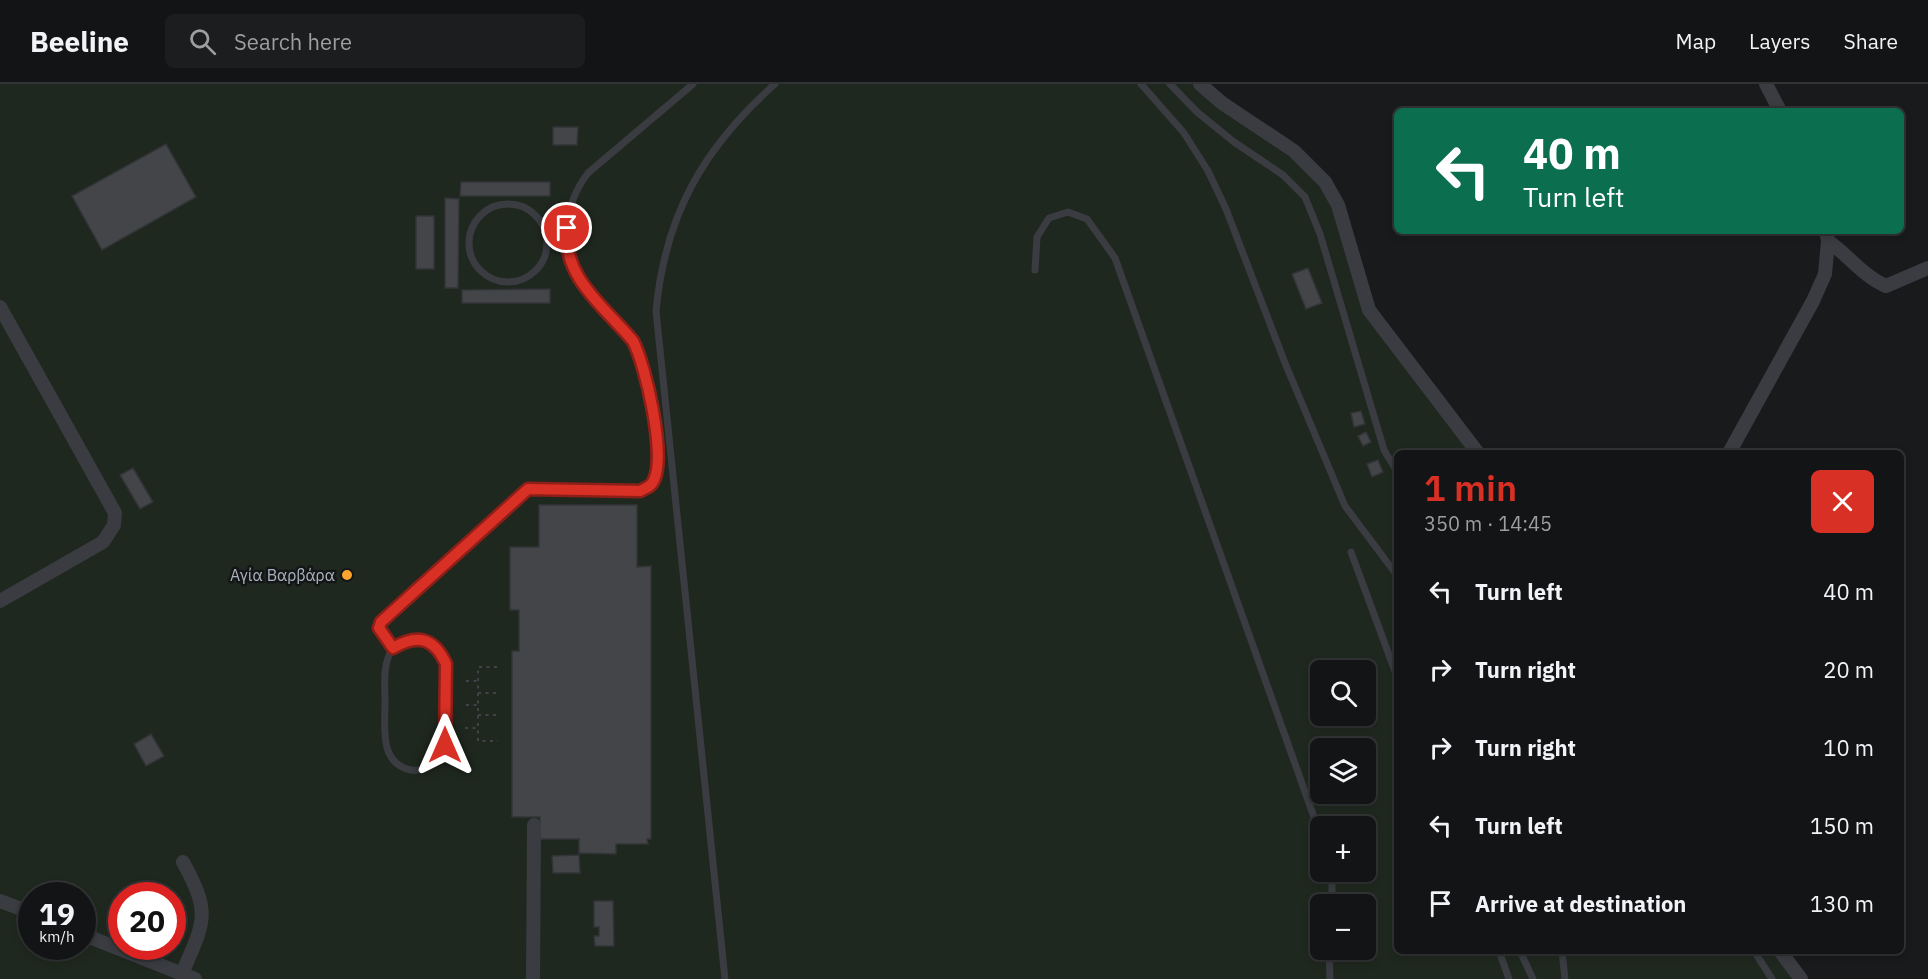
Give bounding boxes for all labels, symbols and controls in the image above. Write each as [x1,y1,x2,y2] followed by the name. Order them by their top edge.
[165,14,585,68] search box
[30,23,129,60] text: Beeline
[186,25,219,58] icon: search
[234,27,352,56] text: Search here
[1676,27,1716,55] text: Map
[1749,27,1811,55] text: Layers
[1844,27,1898,55] text: Share
[1523,126,1621,181] text: 40 m
[1424,132,1502,210] icon: left
[1523,179,1624,214] text: Turn left
[541,202,592,253] pin
[550,211,583,244] icon: arrive
[1424,464,1517,511] text: 1 min
[1811,470,1874,533] button: close
[1424,510,1552,537] text: 350 m · 14:45
[230,565,335,585] place label: Αγία Βαρβάρα
[340,568,354,582] marker: Αγία Βαρβάρα
[1424,575,1457,608] icon: left
[1475,577,1563,606] text: Turn left
[1823,577,1874,606] text: 40 m
[1424,653,1457,686] icon: right
[1475,655,1576,684] text: Turn right
[1823,655,1874,684] text: 20 m
[1310,660,1376,960] map controls
[1310,660,1376,726] button: search
[413,713,477,777] position arrow
[1424,731,1457,764] icon: right
[1475,733,1576,762] text: Turn right
[1823,733,1874,762] text: 10 m
[1310,738,1376,804] button: layers
[1424,809,1457,842] icon: left
[1475,811,1563,840] text: Turn left
[1810,811,1874,840] text: 150 m
[1310,816,1376,882] button: +
[108,882,186,960] speed limit sign: 20
[1424,887,1457,920] icon: arrive
[1475,889,1686,918] text: Arrive at destination
[1810,889,1874,918] text: 130 m
[39,894,75,933] text: 19
[1310,894,1376,960] button: −
[39,927,75,946] text: km/h

